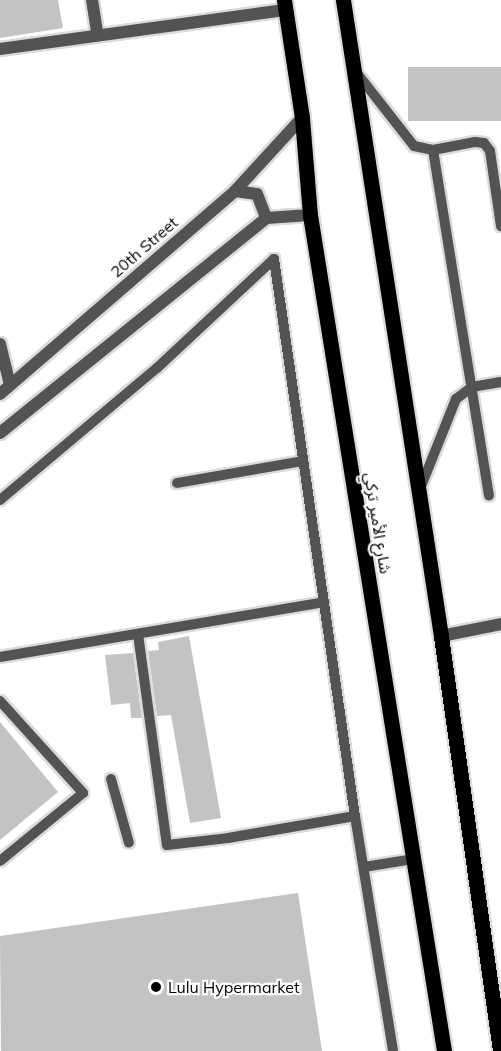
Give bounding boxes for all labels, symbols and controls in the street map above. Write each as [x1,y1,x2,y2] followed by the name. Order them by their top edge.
[107,213,181,281] street label: 20th Street
[361,471,395,575] street label: شارع الأمير تركي
[168,977,300,997] place label: Lulu Hypermarket
[149,980,163,994] marker: Lulu Hypermarket

